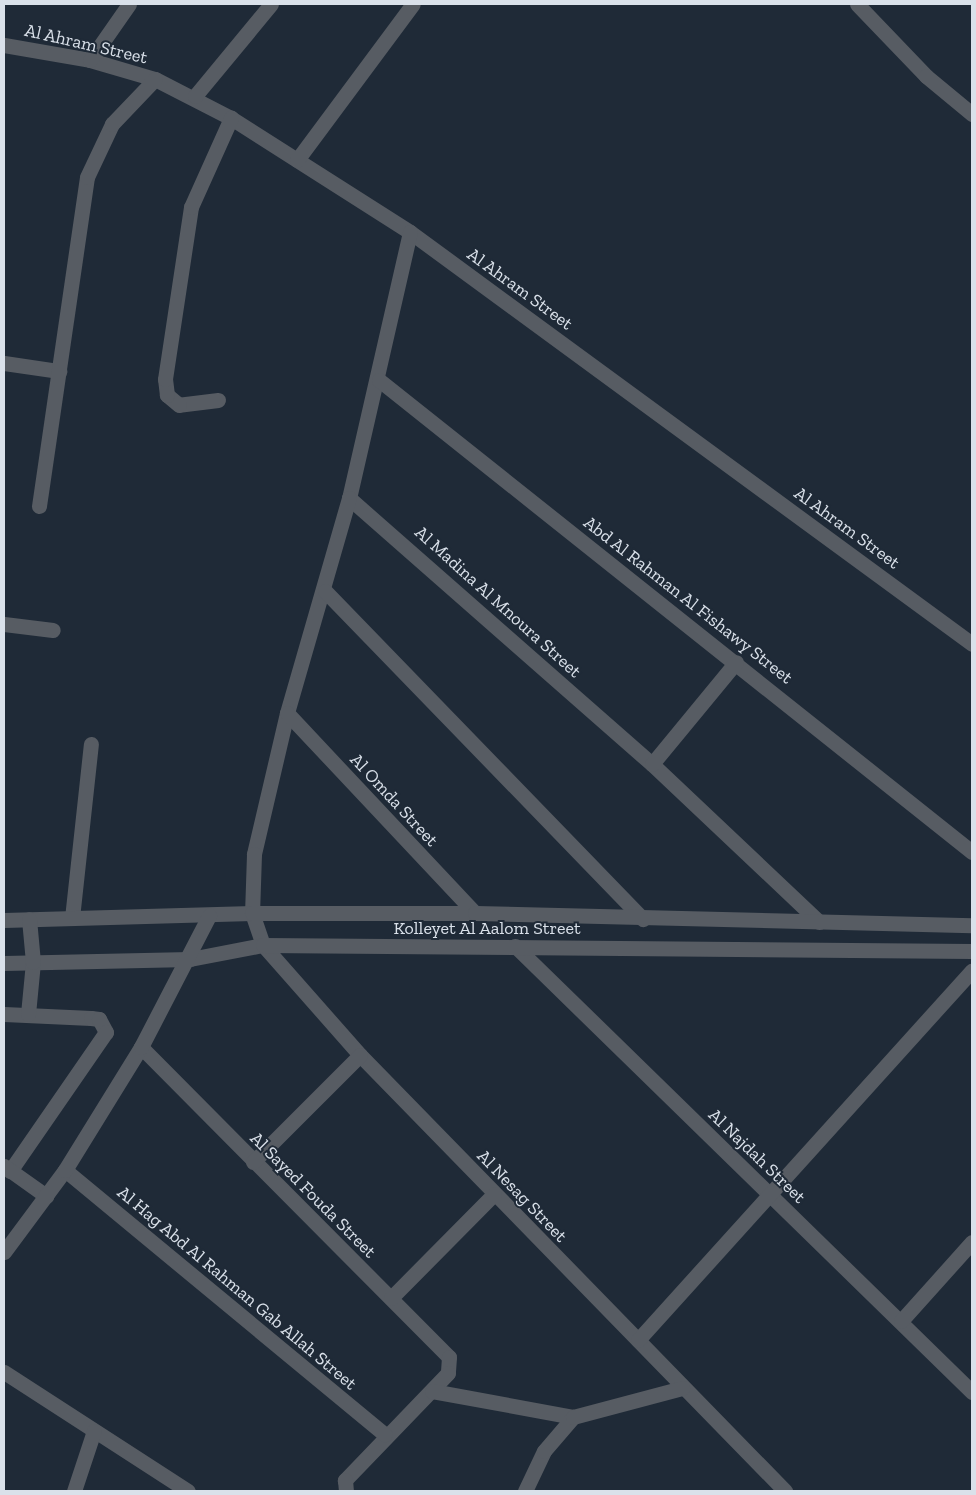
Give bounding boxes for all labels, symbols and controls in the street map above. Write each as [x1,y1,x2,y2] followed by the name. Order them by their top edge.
[22,19,150,69] street label: Al Ahram Street
[463,243,577,335] street label: Al Ahram Street
[790,482,904,574] street label: Al Ahram Street
[579,511,797,689] street label: Abd Al Rahman Al Fishawy Street
[410,521,586,683] street label: Al Madina Al Mnoura Street
[345,749,443,851] street label: Al Omda Street
[393,917,581,939] street label: Kolleyet Al Aalom Street
[704,1104,810,1208] street label: Al Najdah Street
[246,1128,380,1262] street label: Al Sayed Fouda Street
[473,1145,571,1247] street label: Al Nesag Street
[112,1181,362,1395] street label: Al Hag Abd Al Rahman Gab Allah Street

